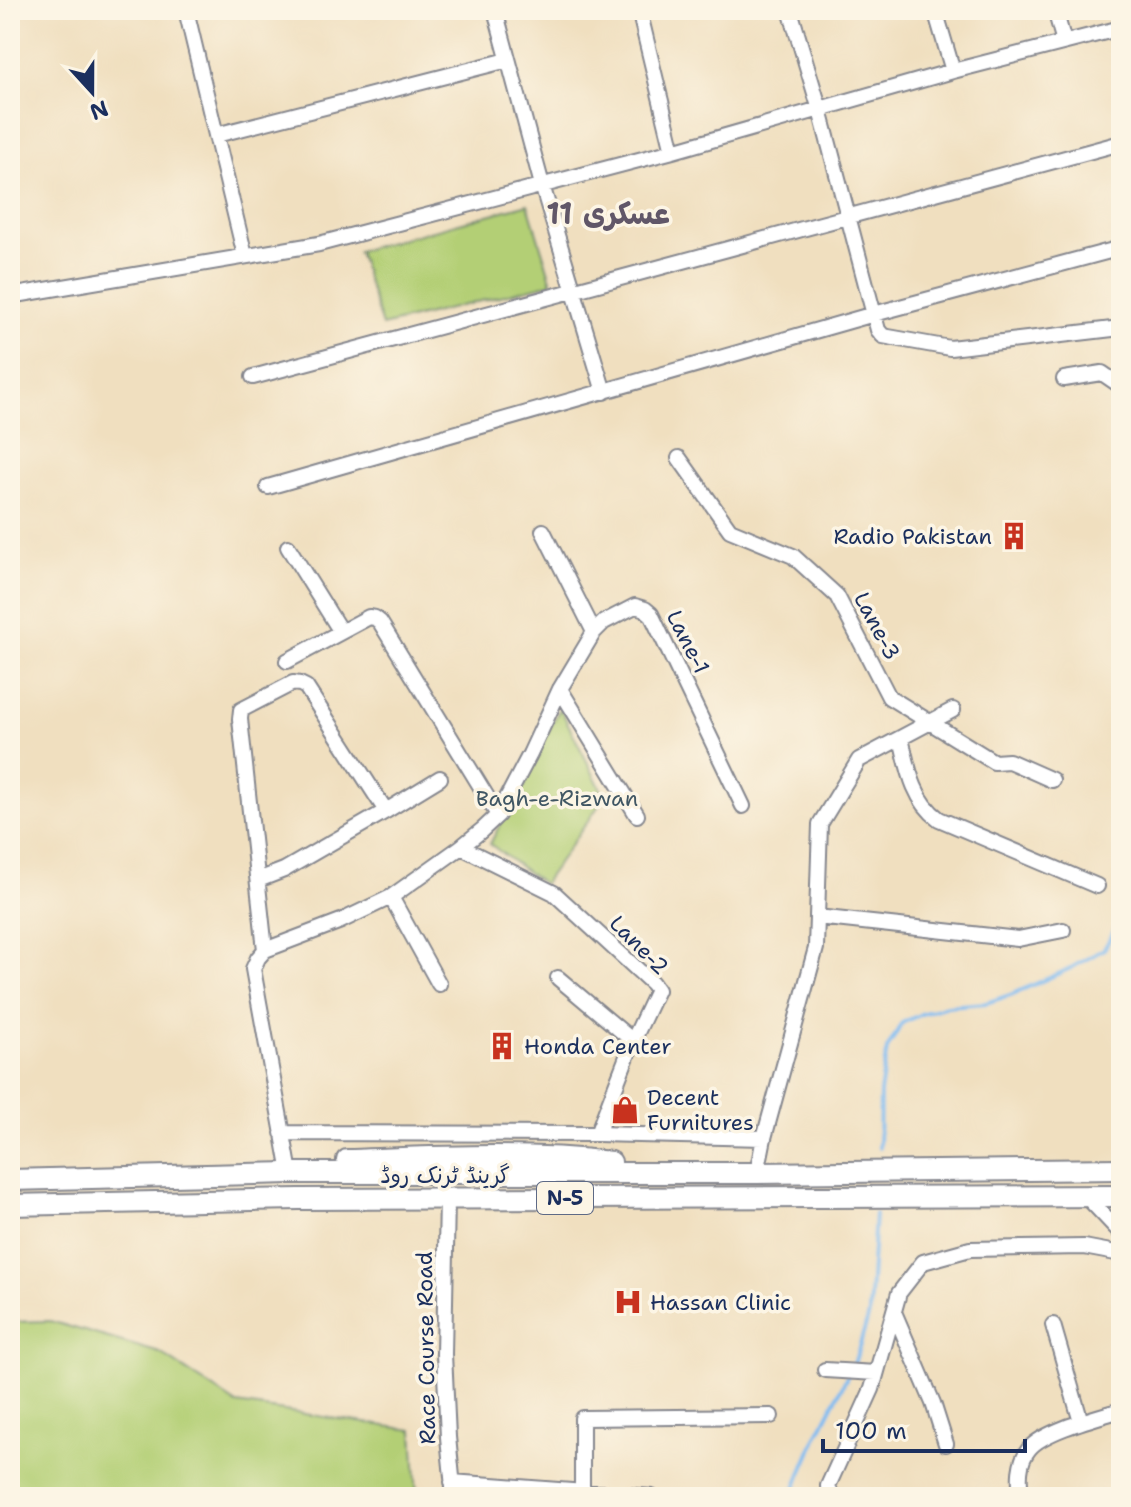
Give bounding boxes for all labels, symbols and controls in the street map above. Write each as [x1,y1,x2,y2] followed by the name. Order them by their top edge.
[52,52,132,132] north arrow
[86,94,112,127] text: N
[546,193,670,234] district label: عسکری 11
[999,521,1029,551] building icon: Radio Pakistan
[833,522,992,551] place label: Radio Pakistan
[847,587,907,665] street label: Lane-3
[660,605,716,679] street label: Lane-1
[476,784,638,813] park label: Bagh-e-Rizwan
[603,909,675,981] street label: Lane-2
[487,1031,517,1061] building icon: Honda Center
[524,1032,672,1061] place label: Honda Center
[647,1083,754,1137] place label: Decent Furnitures
[610,1095,640,1125] shop icon: Decent Furnitures
[380,1161,510,1190] street label: گرینڈ ٹرنک روڈ
[537,1182,593,1214] road number: N-5
[410,1251,442,1445] street label: Race Course Road
[613,1287,643,1317] hospital icon: Hassan Clinic
[650,1288,791,1317] place label: Hassan Clinic
[823,1403,1025,1453] scale bar
[835,1415,907,1447] text: 100 m

